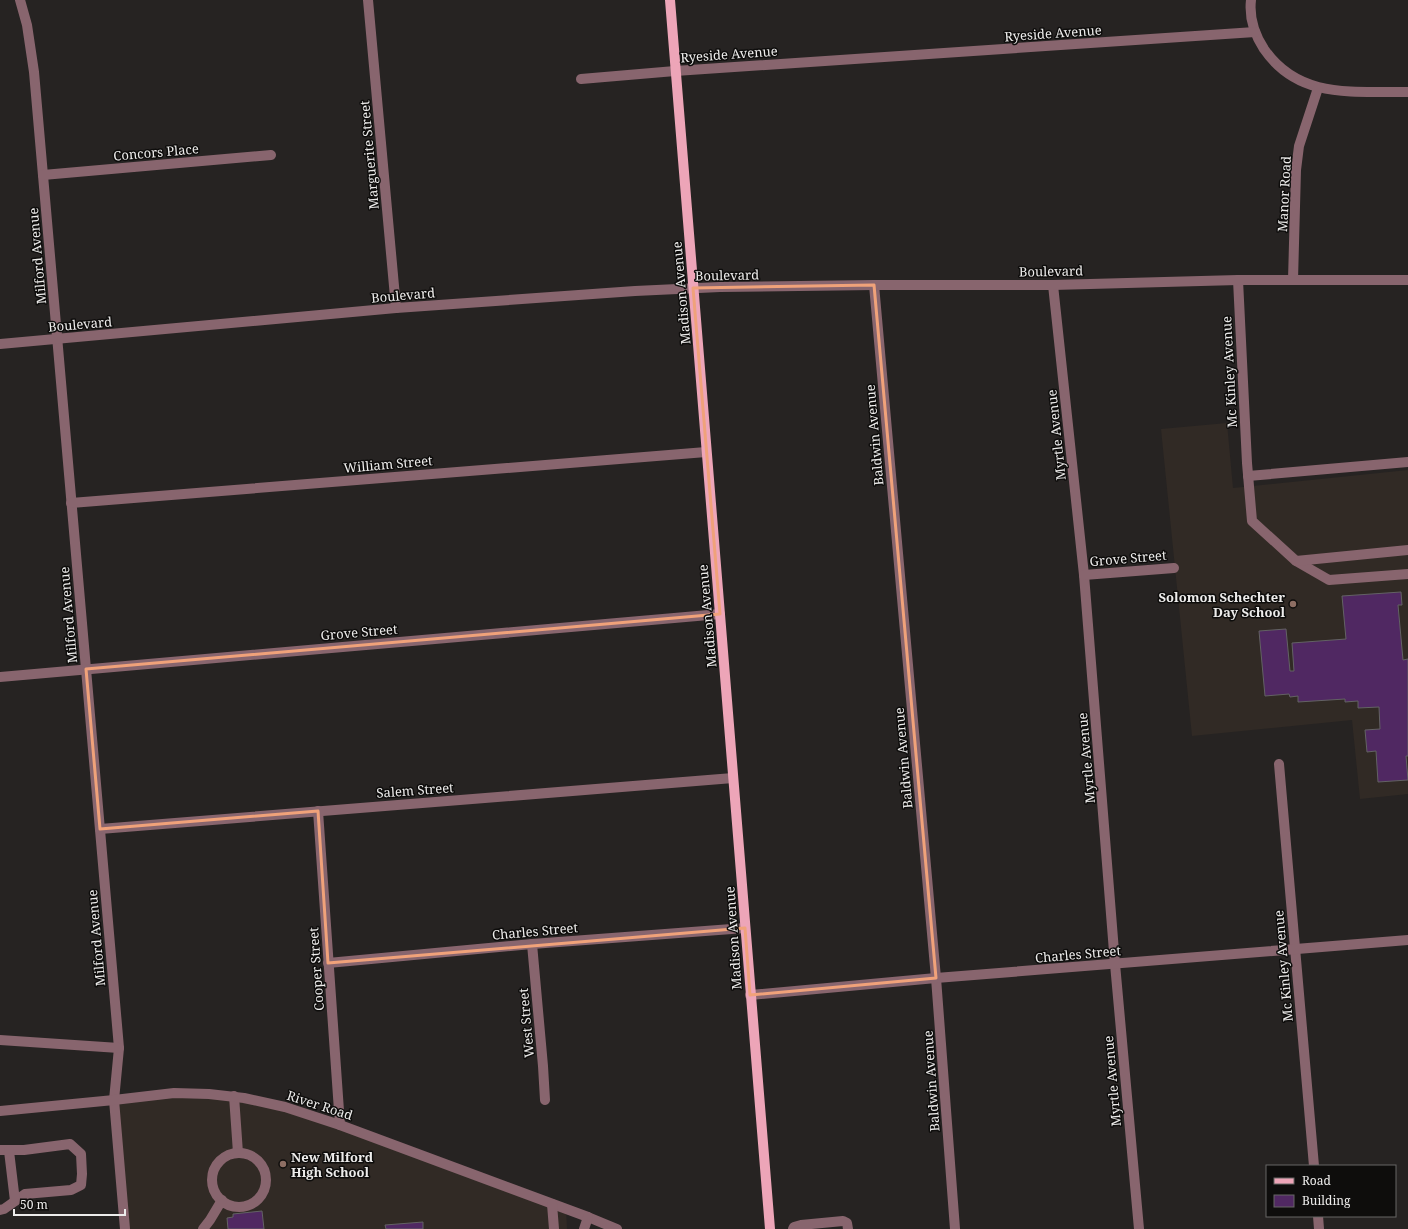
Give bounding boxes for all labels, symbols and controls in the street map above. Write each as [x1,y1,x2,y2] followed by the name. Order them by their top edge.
[1004,21,1102,45] street label: Ryeside Avenue
[680,42,778,66] street label: Ryeside Avenue
[355,99,383,210] street label: Marguerite Street
[113,139,200,165] street label: Concors Place
[1273,155,1295,233] street label: Manor Road
[24,207,50,305] street label: Milford Avenue
[668,241,694,345] street label: Madison Avenue
[1019,261,1083,281] street label: Boulevard
[695,265,759,285] street label: Boulevard
[370,283,436,307] street label: Boulevard
[47,312,113,336] street label: Boulevard
[1217,316,1241,428] street label: Mc Kinley Avenue
[861,384,887,486] street label: Baldwin Avenue
[1042,389,1070,481] street label: Myrtle Avenue
[343,451,434,477] street label: William Street
[1089,546,1168,570] street label: Grove Street
[694,564,720,668] street label: Madison Avenue
[55,566,81,664] street label: Milford Avenue
[1159,588,1285,621] place label: Solomon Schechter Day School
[1288,599,1298,609] marker: Solomon Schechter Day School
[320,620,399,644] street label: Grove Street
[890,707,916,809] street label: Baldwin Avenue
[1073,712,1099,804] street label: Myrtle Avenue
[376,778,455,802] street label: Salem Street
[720,886,746,990] street label: Madison Avenue
[83,889,109,987] street label: Milford Avenue
[1269,909,1297,1022] street label: Mc Kinley Avenue
[491,918,579,944] street label: Charles Street
[304,926,328,1011] street label: Cooper Street
[1034,941,1122,967] street label: Charles Street
[514,987,538,1059] street label: West Street
[918,1030,944,1132] street label: Baldwin Avenue
[1099,1035,1125,1127] street label: Myrtle Avenue
[285,1086,355,1124] street label: River Road
[291,1148,374,1181] place label: New Milford High School
[278,1159,288,1169] marker: New Milford High School
[1266,1165,1396,1217] legend
[1302,1172,1332,1189] text: Road
[14,1191,125,1217] scale bar
[1302,1192,1351,1209] text: Building
[20,1196,48,1213] text: 50 m

